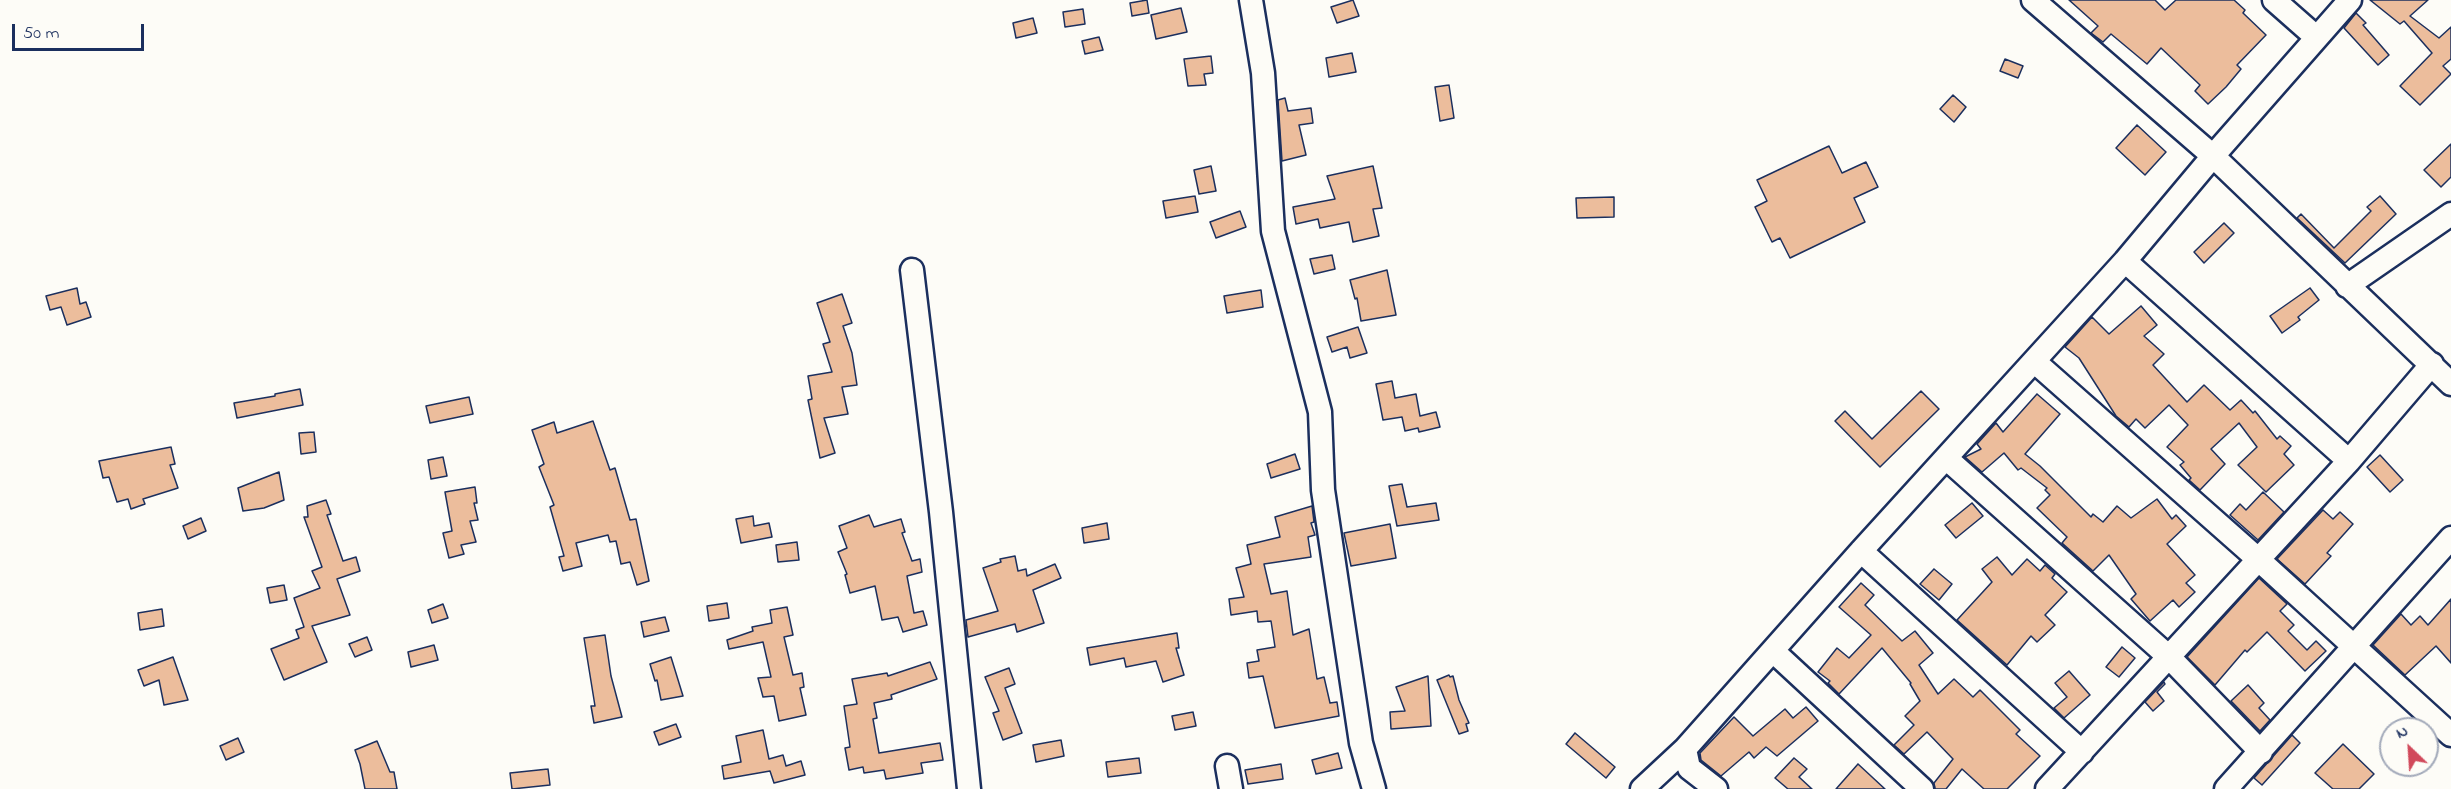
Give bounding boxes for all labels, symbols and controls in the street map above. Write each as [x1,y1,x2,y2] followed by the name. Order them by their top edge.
[15,12,147,50] scale bar
[23,21,60,47] text: 50 m
[2379,717,2439,777] north arrow
[2392,719,2412,746] text: N

